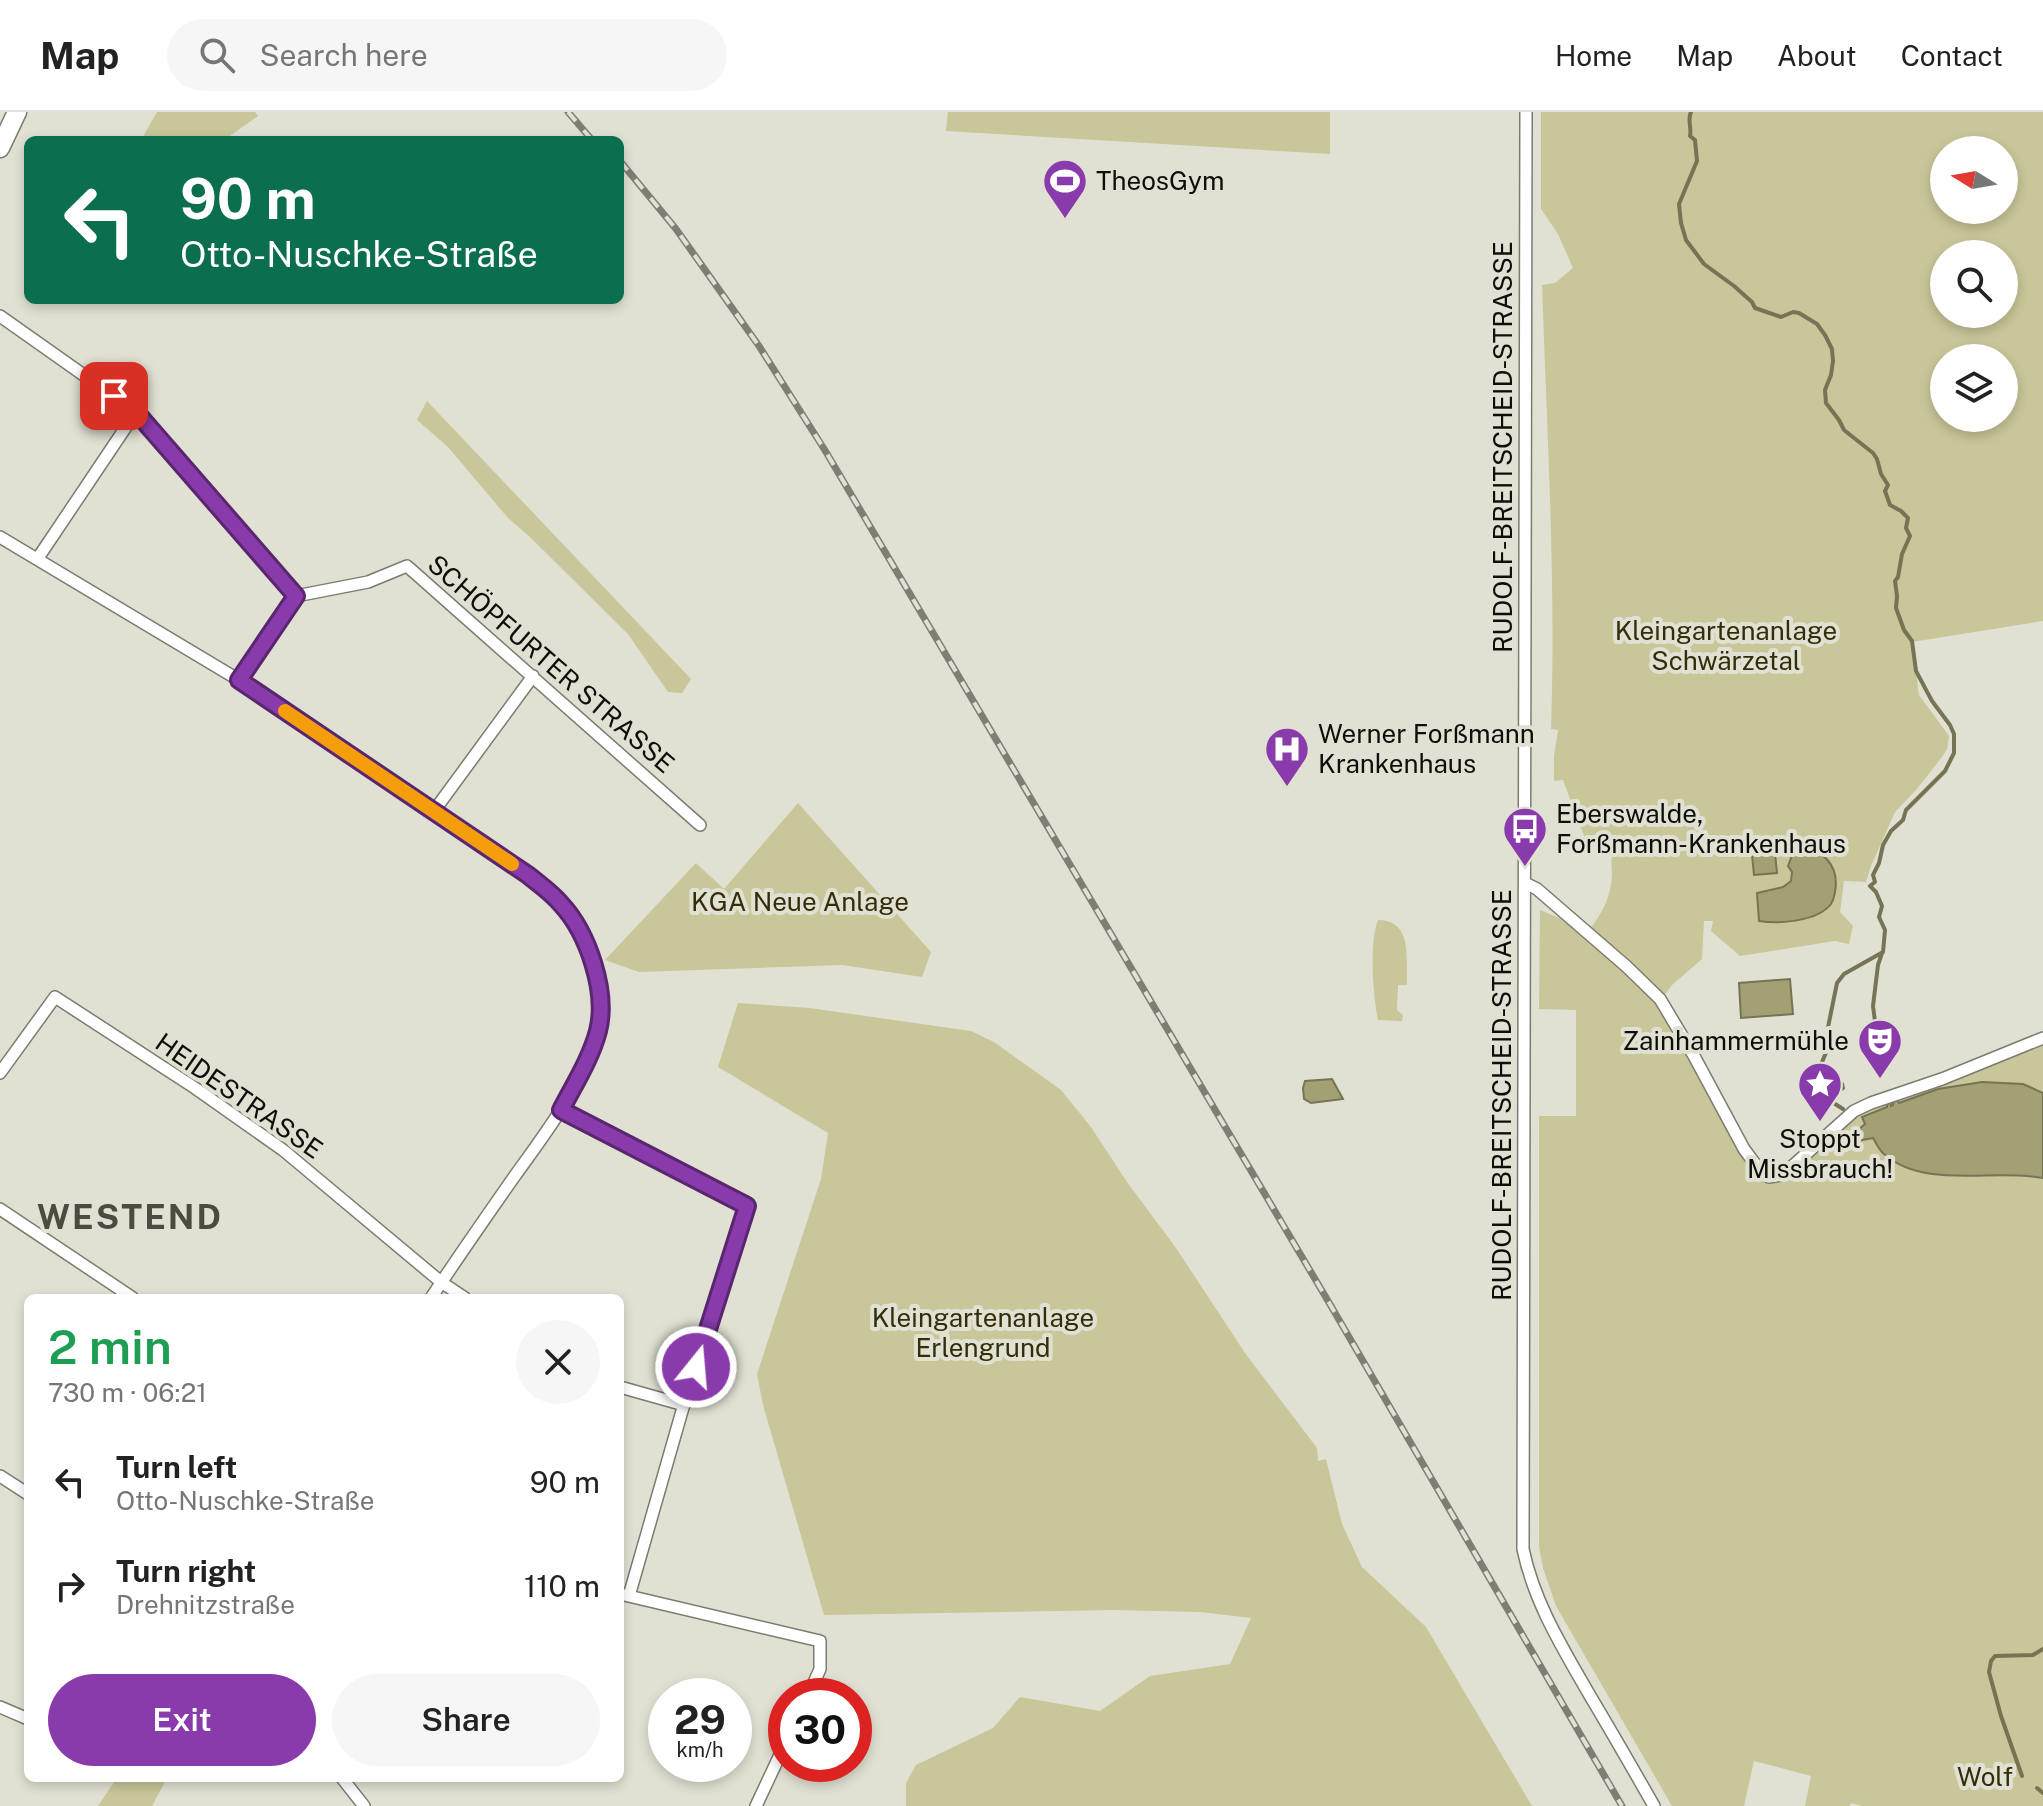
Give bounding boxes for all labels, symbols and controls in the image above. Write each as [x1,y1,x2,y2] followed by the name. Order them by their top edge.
[167,19,727,91] search box
[40,33,119,78] text: Map
[195,33,239,77] icon: search
[259,37,428,73] text: Search here
[1555,39,1632,72] text: Home
[1676,39,1733,72] text: Map
[1777,39,1857,72] text: About
[1901,39,2003,72] text: Contact
[1930,136,2018,224] north arrow
[1930,136,2018,432] map controls
[1041,157,1089,220] sports icon: TheosGym
[1096,165,1224,196] place label: TheosGym
[180,166,316,232] text: 90 m
[48,168,152,272] icon: left
[180,233,538,275] text: Otto-Nuschke-Straße
[1930,240,2018,328] button: search
[1487,241,1518,653] street label: RUDOLF-BREITSCHEID-STRASSE
[1930,344,2018,432] button: layers
[80,362,148,430] pin
[92,374,136,418] icon: arrive
[422,548,681,779] street label: SCHÖPFURTER STRASSE
[1615,615,1837,676] park label: Kleingartenanlage Schwärzetal
[1318,718,1535,779] place label: Werner Forßmann Krankenhaus
[1263,725,1311,788] hospital icon: Werner Forßmann Krankenhaus
[1556,798,1846,859] place label: Eberswalde, Forßmann-Krankenhaus
[1501,805,1549,868] bus stop icon: Eberswalde, Forßmann-Krankenhaus
[691,886,909,917] park label: KGA Neue Anlage
[1486,889,1517,1301] street label: RUDOLF-BREITSCHEID-STRASSE
[1856,1017,1904,1080] theatre icon: Zainhammermühle
[1622,1025,1849,1056] place label: Zainhammermühle
[150,1026,329,1165] street label: HEIDESTRASSE
[1796,1060,1844,1123] place icon: Stoppt Missbrauch!
[1747,1123,1893,1184] place label: Stoppt Missbrauch!
[37,1197,223,1237] district label: WESTEND
[872,1302,1094,1363] park label: Kleingartenanlage Erlengrund
[48,1318,172,1375] text: 2 min
[516,1320,600,1404] button: close
[654,1325,738,1409] position arrow
[48,1377,207,1408] text: 730 m · 06:21
[116,1449,237,1485] text: Turn left
[48,1460,92,1504] icon: left
[530,1464,600,1500] text: 90 m
[116,1485,374,1516] text: Otto-Nuschke-Straße
[116,1553,256,1589] text: Turn right
[48,1564,92,1608] icon: right
[524,1568,600,1604] text: 110 m
[116,1589,295,1620] text: Drehnitzstraße
[48,1674,316,1766] button: Exit
[332,1674,600,1766] button: Share
[768,1678,872,1782] speed limit sign: 30
[674,1696,726,1743] text: 29
[676,1738,724,1762] text: km/h
[1957,1761,2013,1792] park label: Wolf

